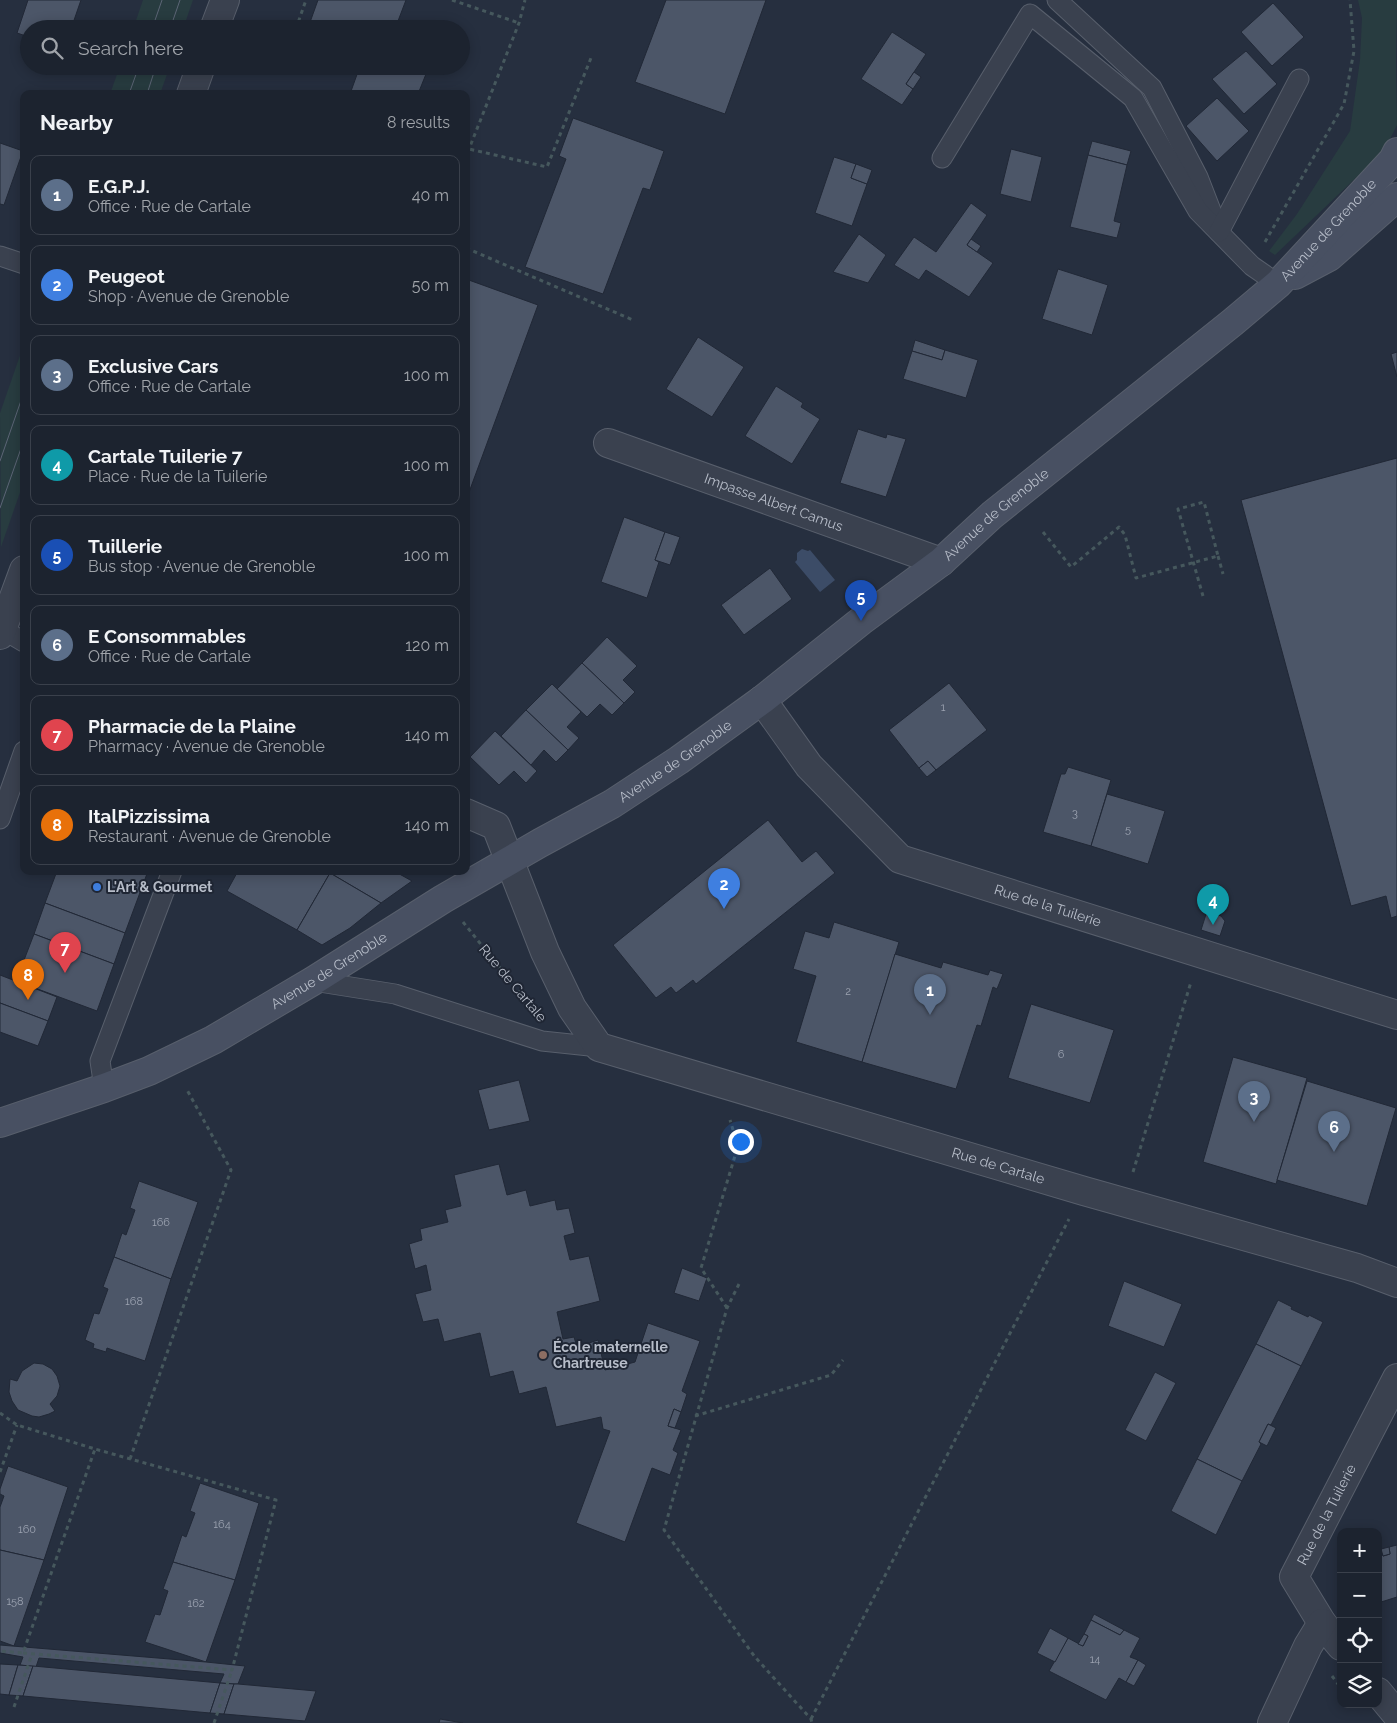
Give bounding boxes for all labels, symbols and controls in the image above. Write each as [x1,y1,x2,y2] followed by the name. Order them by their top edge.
[20,20,470,75] search box
[38,34,66,62] icon: search
[78,37,184,59] text: Search here
[40,110,113,135] text: Nearby
[387,113,450,132] text: 8 results
[88,175,150,197] text: E.G.P.J.
[1277,176,1379,284] street label: Avenue de Grenoble
[53,186,61,205] text: 1
[412,186,449,205] text: 40 m
[88,197,251,216] text: Office · Rue de Cartale
[88,265,165,287] text: Peugeot
[52,276,62,295] text: 2
[412,276,449,295] text: 50 m
[88,287,289,306] text: Shop · Avenue de Grenoble
[88,355,219,377] text: Exclusive Cars
[53,366,61,385] text: 3
[404,366,449,385] text: 100 m
[88,377,251,396] text: Office · Rue de Cartale
[88,445,242,467] text: Cartale Tuilerie 7
[52,456,62,475] text: 4
[404,456,449,475] text: 100 m
[940,465,1052,564] street label: Avenue de Grenoble
[88,467,267,486] text: Place · Rue de la Tuilerie
[702,470,845,534] street label: Impasse Albert Camus
[88,535,162,557] text: Tuillerie
[53,546,61,565] text: 5
[404,546,449,565] text: 100 m
[88,557,315,576] text: Bus stop · Avenue de Grenoble
[845,580,877,621] pin: 5
[88,625,246,647] text: E Consommables
[52,636,62,655] text: 6
[405,636,449,655] text: 120 m
[88,647,251,666] text: Office · Rue de Cartale
[941,701,946,714] house number: 1
[88,715,296,737] text: Pharmacie de la Plaine
[616,717,735,805] street label: Avenue de Grenoble
[53,726,61,745] text: 7
[405,726,449,745] text: 140 m
[88,737,325,756] text: Pharmacy · Avenue de Grenoble
[88,805,210,827] text: ItalPizzissima
[1072,807,1078,820] house number: 3
[52,816,62,835] text: 8
[405,816,449,835] text: 140 m
[1125,823,1131,836] house number: 5
[88,827,331,846] text: Restaurant · Avenue de Grenoble
[708,868,740,909] pin: 2
[107,879,213,895] place label: L'Art & Gourmet
[91,881,103,893] marker: L'Art & Gourmet
[992,881,1103,930] street label: Rue de la Tuilerie
[1197,884,1229,925] pin: 4
[268,929,390,1012] street label: Avenue de Grenoble
[49,932,81,973] pin: 7
[476,941,550,1025] street label: Rue de Cartale
[12,959,44,1000] pin: 8
[914,974,946,1015] pin: 1
[845,985,851,998] house number: 2
[1058,1048,1065,1061] house number: 6
[1238,1081,1270,1122] pin: 3
[1318,1111,1350,1152] pin: 6
[728,1129,754,1155] your location
[950,1144,1047,1187] street label: Rue de Cartale
[152,1216,170,1229] house number: 166
[125,1295,143,1308] house number: 168
[553,1338,669,1371] place label: École maternelle Chartreuse
[537,1349,549,1361] marker: École maternelle Chartreuse
[1294,1461,1359,1568] street label: Rue de la Tuilerie
[213,1518,231,1531] house number: 164
[18,1523,36,1536] house number: 160
[1337,1528,1382,1708] map controls
[1337,1528,1382,1573] button: +
[1337,1573,1382,1618] button: −
[6,1595,24,1608] house number: 158
[187,1597,205,1610] house number: 162
[1337,1618,1382,1663] button: locate
[1090,1653,1100,1666] house number: 14
[1337,1663,1382,1708] button: layers

